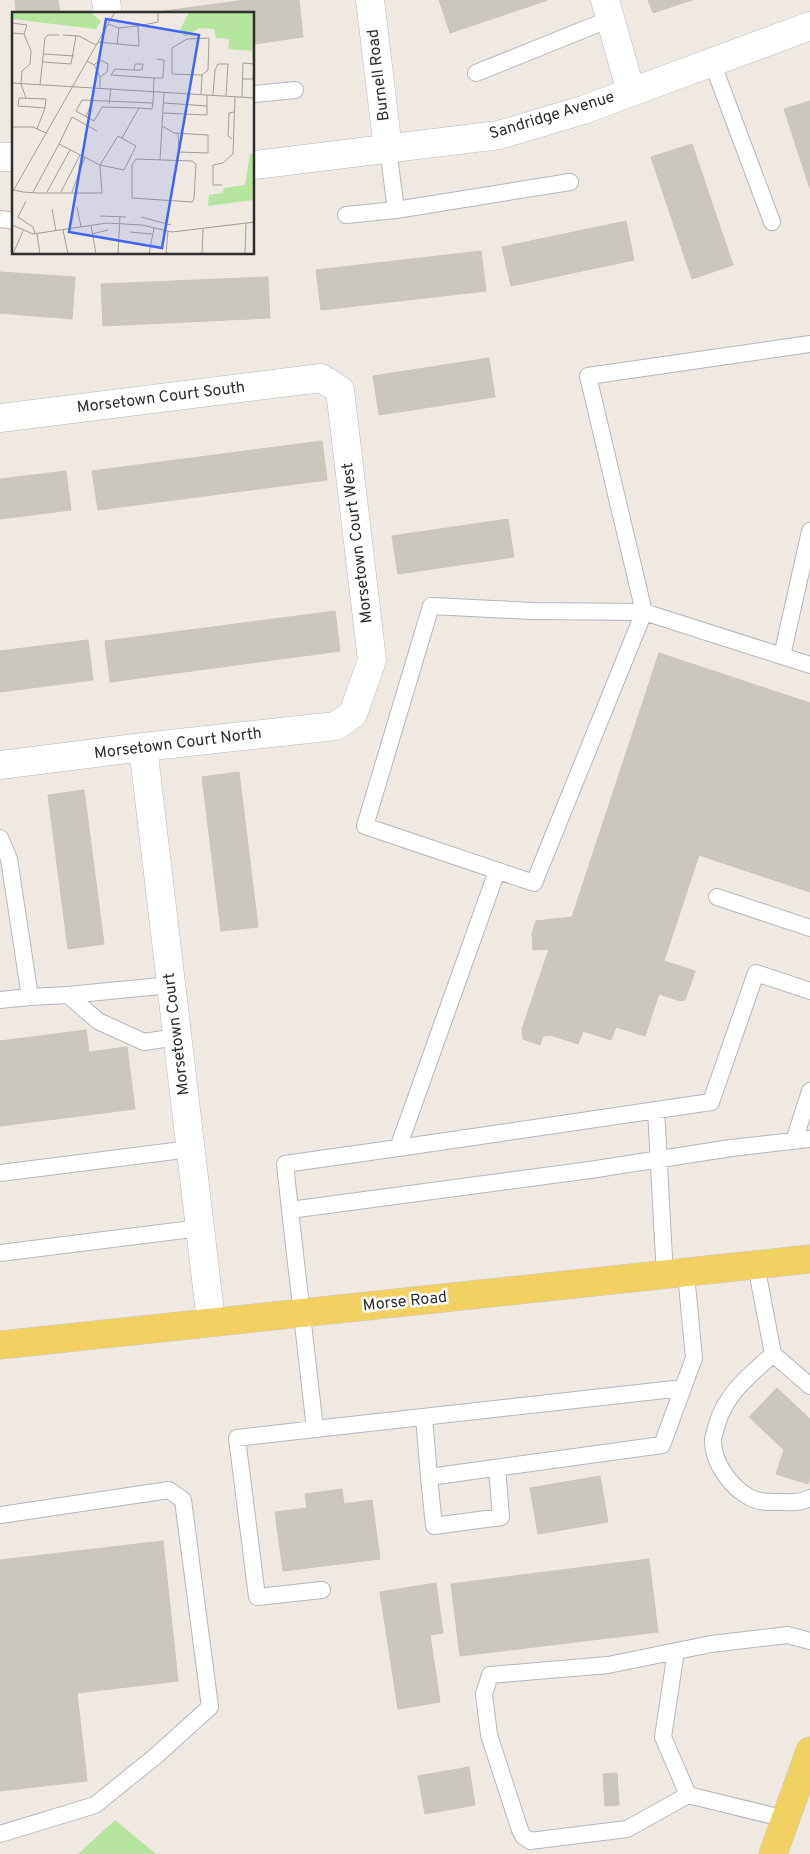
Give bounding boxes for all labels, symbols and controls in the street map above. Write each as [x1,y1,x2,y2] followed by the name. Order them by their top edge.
[12,12,255,255] inset map
[363,28,395,122] street label: Burnell Road
[487,87,617,145] street label: Sandridge Avenue
[76,378,246,418] street label: Morsetown Court South
[338,461,378,625] street label: Morsetown Court West
[93,724,263,764] street label: Morsetown Court North
[160,972,194,1096] street label: Morsetown Court
[362,1288,448,1316] street label: Morse Road

